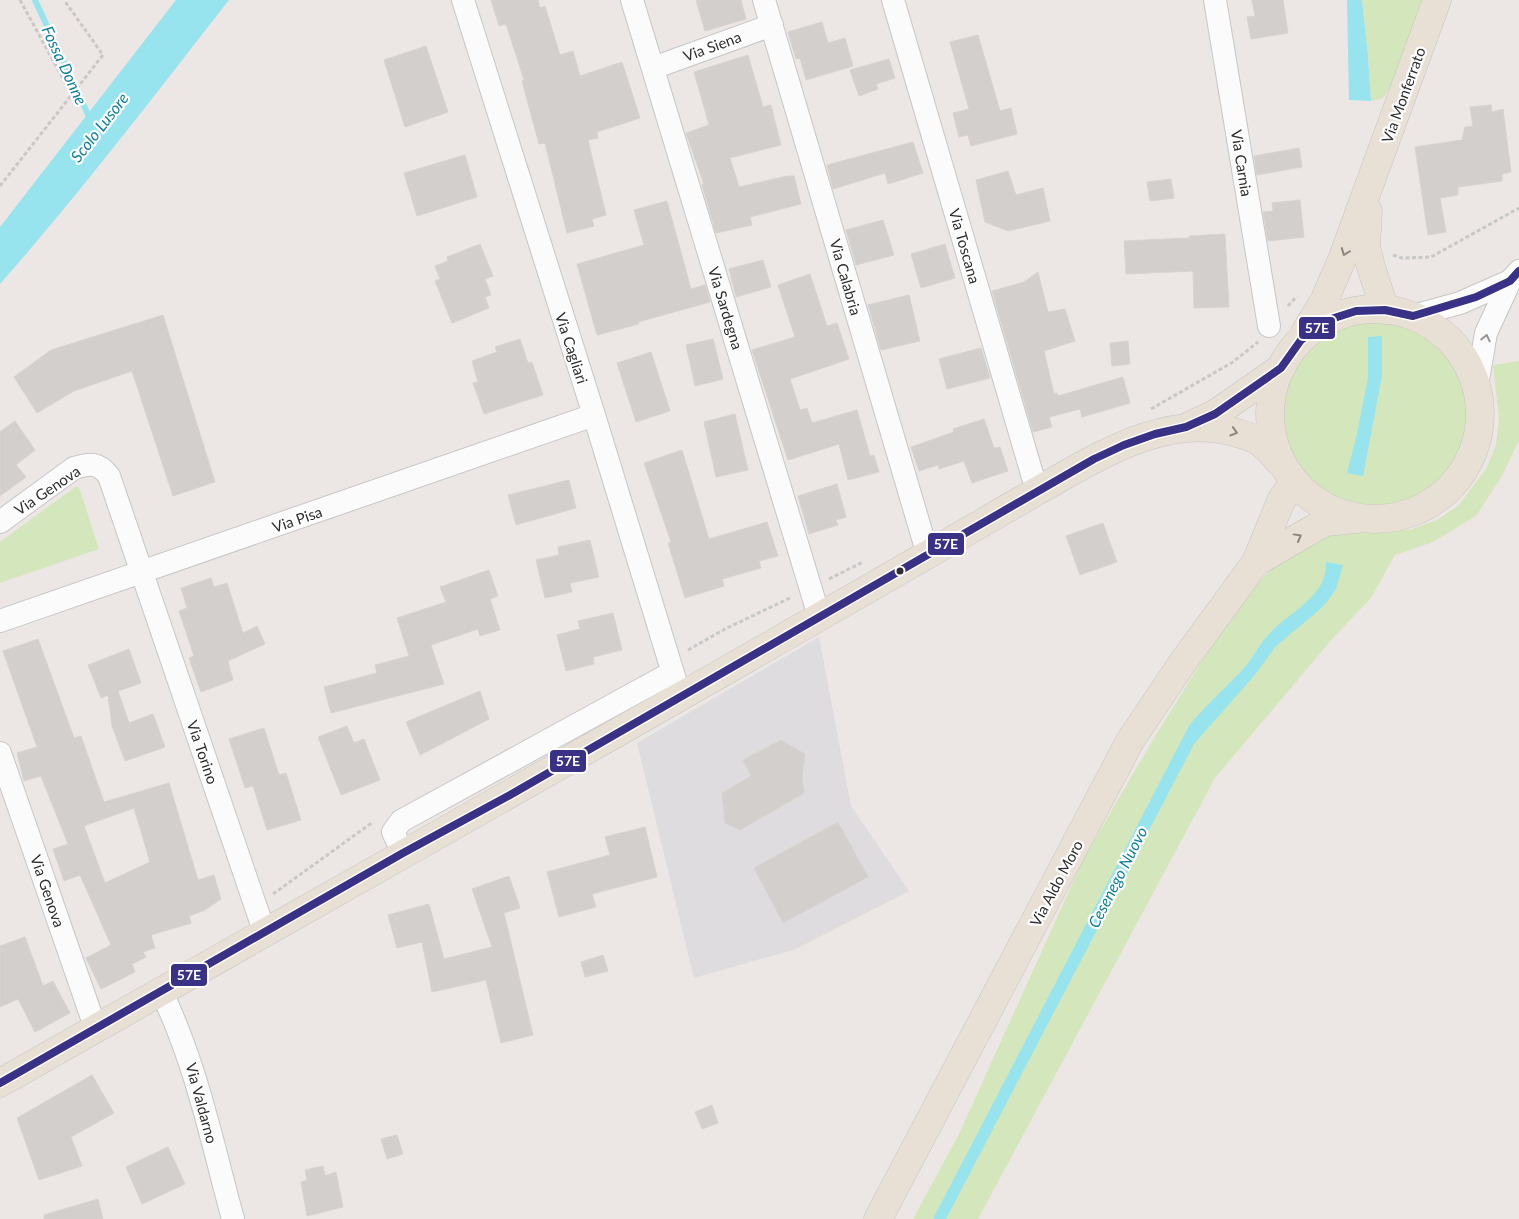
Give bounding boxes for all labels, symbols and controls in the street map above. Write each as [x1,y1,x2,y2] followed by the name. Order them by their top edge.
[38,22,92,108] water label: Fossa Donne
[681,27,743,65] street label: Via Siena
[1377,45,1429,145] street label: Via Monferrato
[66,88,132,165] water label: Scolo Lusore
[1228,128,1256,198] street label: Via Carnia
[946,206,984,286] street label: Via Toscana
[827,237,865,317] street label: Via Calabria
[1341,247,1351,255] one-way arrow
[705,264,747,352] street label: Via Sardegna
[552,310,592,386] street label: Via Cagliari
[1298,316,1336,340] line badge: 57E
[1305,319,1329,336] text: 57E
[1480,333,1491,342] one-way arrow
[1229,426,1238,436] one-way arrow
[11,461,83,519] street label: Via Genova
[270,502,324,536] street label: Via Pisa
[927,532,965,556] line badge: 57E
[1292,533,1301,543] one-way arrow
[934,535,958,552] text: 57E
[895,566,905,576] unlabelled marker
[184,718,222,786] street label: Via Torino
[549,749,587,773] line badge: 57E
[556,752,580,769] text: 57E
[1083,823,1151,931] water label: Cesenego Nuovo
[1026,837,1086,929] street label: Via Aldo Moro
[27,852,69,930] street label: Via Genova
[170,963,208,987] line badge: 57E
[177,966,201,983] text: 57E
[183,1061,221,1145] street label: Via Valdarno

